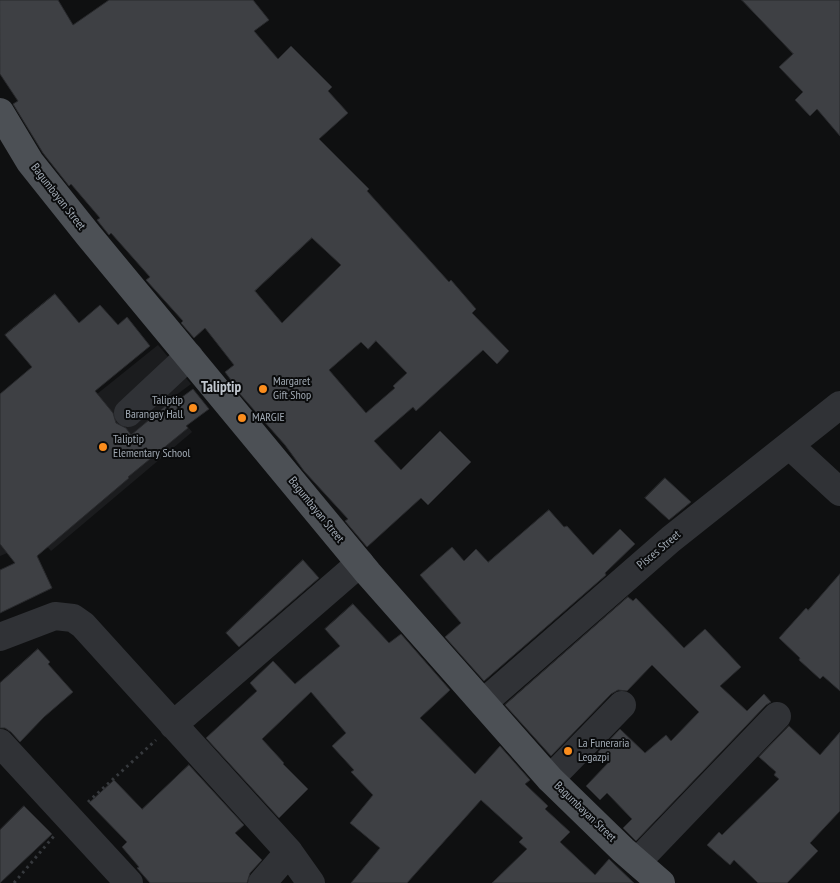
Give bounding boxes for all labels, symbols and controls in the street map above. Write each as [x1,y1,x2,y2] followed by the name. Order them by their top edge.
[28,161,88,233] street label: Bagumbayan Street
[273,375,311,403] place label: Margaret Gift Shop
[201,379,241,397] district label: Taliptip
[257,383,269,395] marker: Margaret Gift Shop
[125,394,183,422] place label: Taliptip Barangay Hall
[187,402,199,414] marker: Taliptip Barangay Hall
[252,411,285,425] place label: MARGIE
[236,412,248,424] marker: MARGIE
[113,433,190,461] place label: Taliptip Elementary School
[97,441,109,453] marker: Taliptip Elementary School
[285,474,347,546] street label: Bagumbayan Street
[634,528,684,572] street label: Pisces Street
[578,737,629,765] place label: La Funeraria Legazpi
[562,745,574,757] marker: La Funeraria Legazpi
[551,779,619,845] street label: Bagumbayan Street

